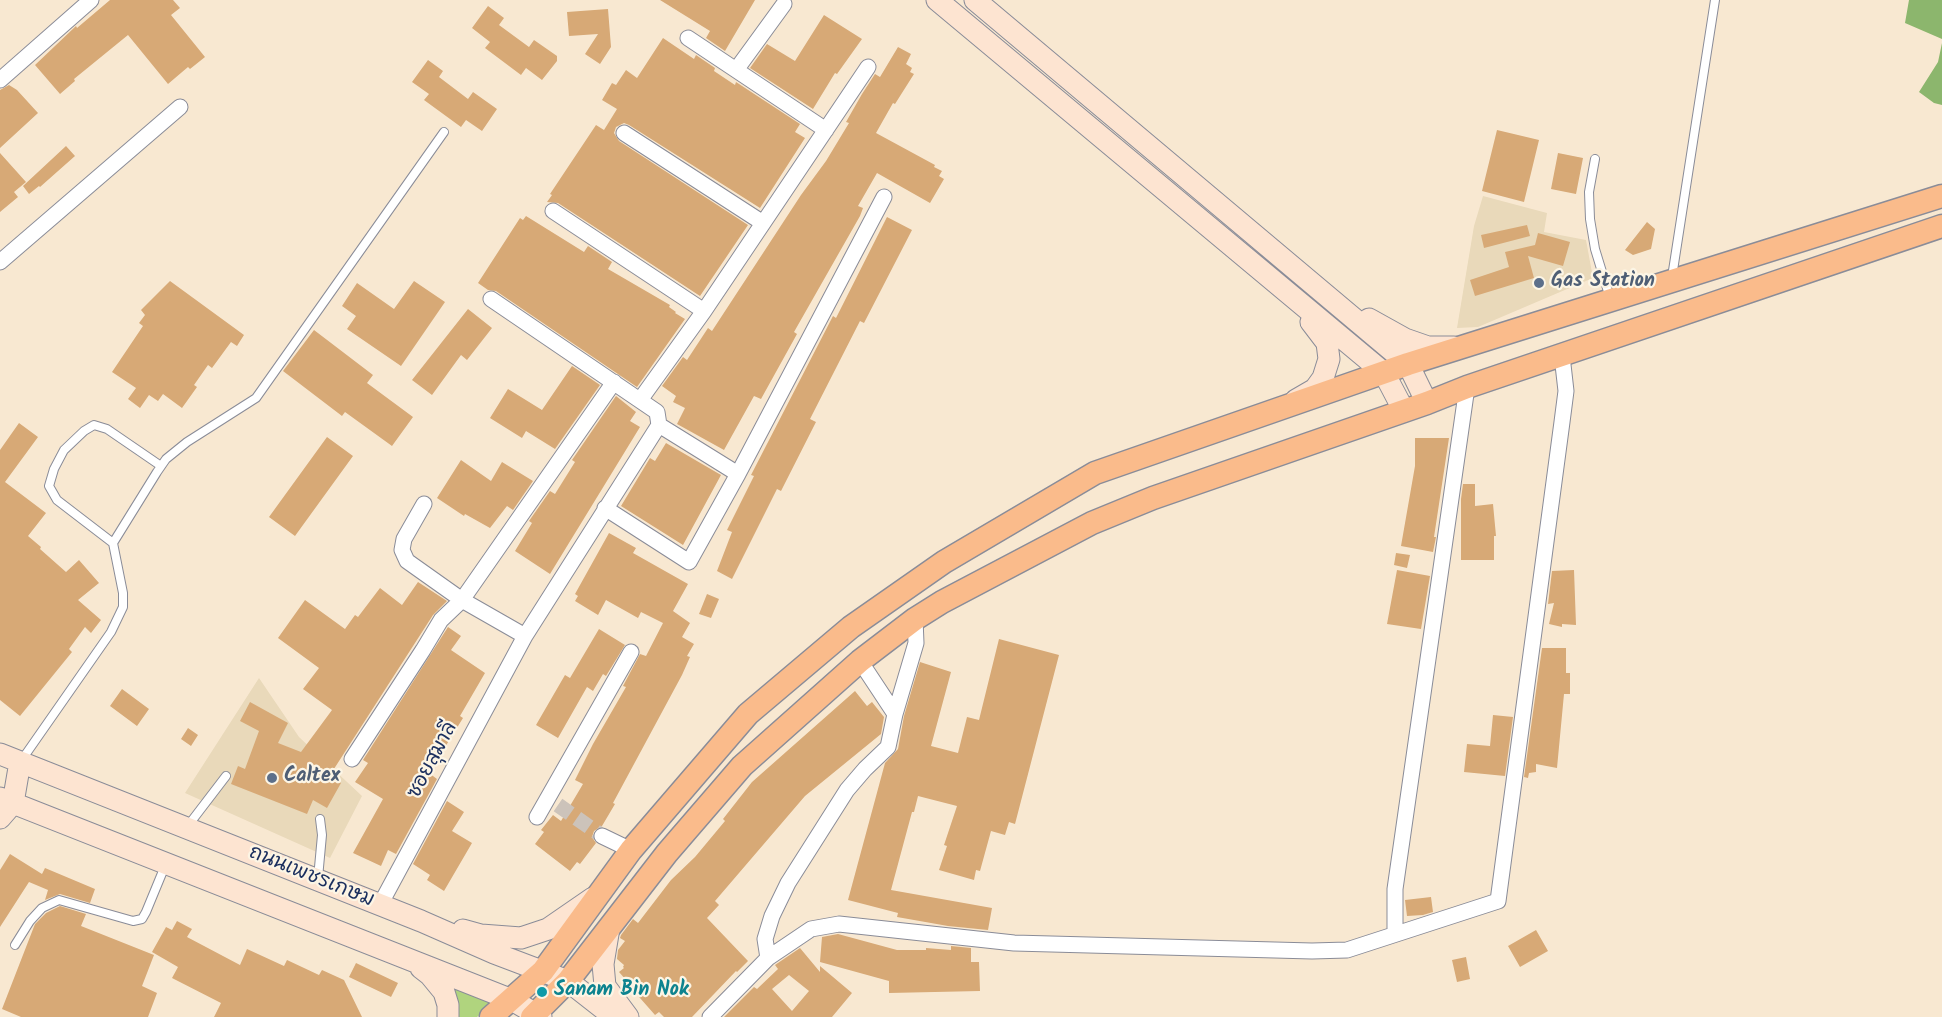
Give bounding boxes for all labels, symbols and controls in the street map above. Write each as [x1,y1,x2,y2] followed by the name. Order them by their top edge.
[1551,271,1655,295] place label: Gas Station
[1532,276,1546,290] marker: Gas Station
[404,719,464,803] street label: ซอยสุมาลี
[284,766,340,790] place label: Caltex
[265,771,279,785] marker: Caltex
[245,842,377,914] street label: ถนนเพชรเกษม
[554,980,689,1004] place label: Sanam Bin Nok
[535,985,549,999] marker: Sanam Bin Nok

